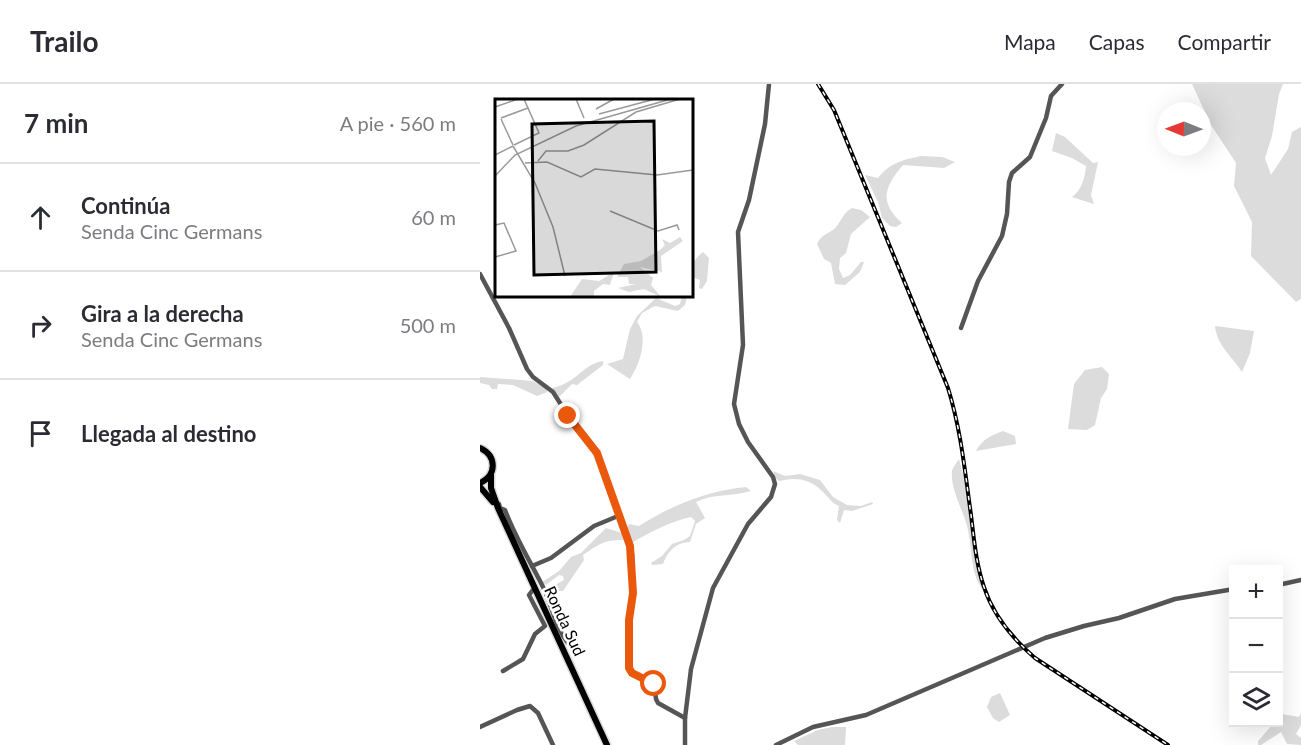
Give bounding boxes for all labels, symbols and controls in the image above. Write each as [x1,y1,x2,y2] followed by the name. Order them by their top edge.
[30,24,99,58] text: Trailo
[1004,29,1056,54] text: Mapa
[1089,29,1145,54] text: Capas
[1178,29,1271,54] text: Compartir
[495,99,693,297] inset map
[1157,102,1211,156] north arrow
[24,107,88,139] text: 7 min
[340,111,456,135] text: A pie · 560 m
[81,192,170,219] text: Continúa
[24,201,57,234] icon: ahead
[411,205,456,229] text: 60 m
[81,219,262,243] text: Senda Cinc Germans
[81,300,244,327] text: Gira a la derecha
[24,309,57,342] icon: right
[400,313,456,337] text: 500 m
[81,327,262,351] text: Senda Cinc Germans
[554,402,580,428] route end
[24,417,57,450] icon: arrive
[81,420,257,447] text: Llegada al destino
[1229,565,1283,727] map controls
[1229,565,1283,619] button: +
[541,583,590,659] street label: Ronda Sud
[1229,619,1283,673] button: −
[640,670,666,696] route start
[1229,673,1283,727] button: layers

